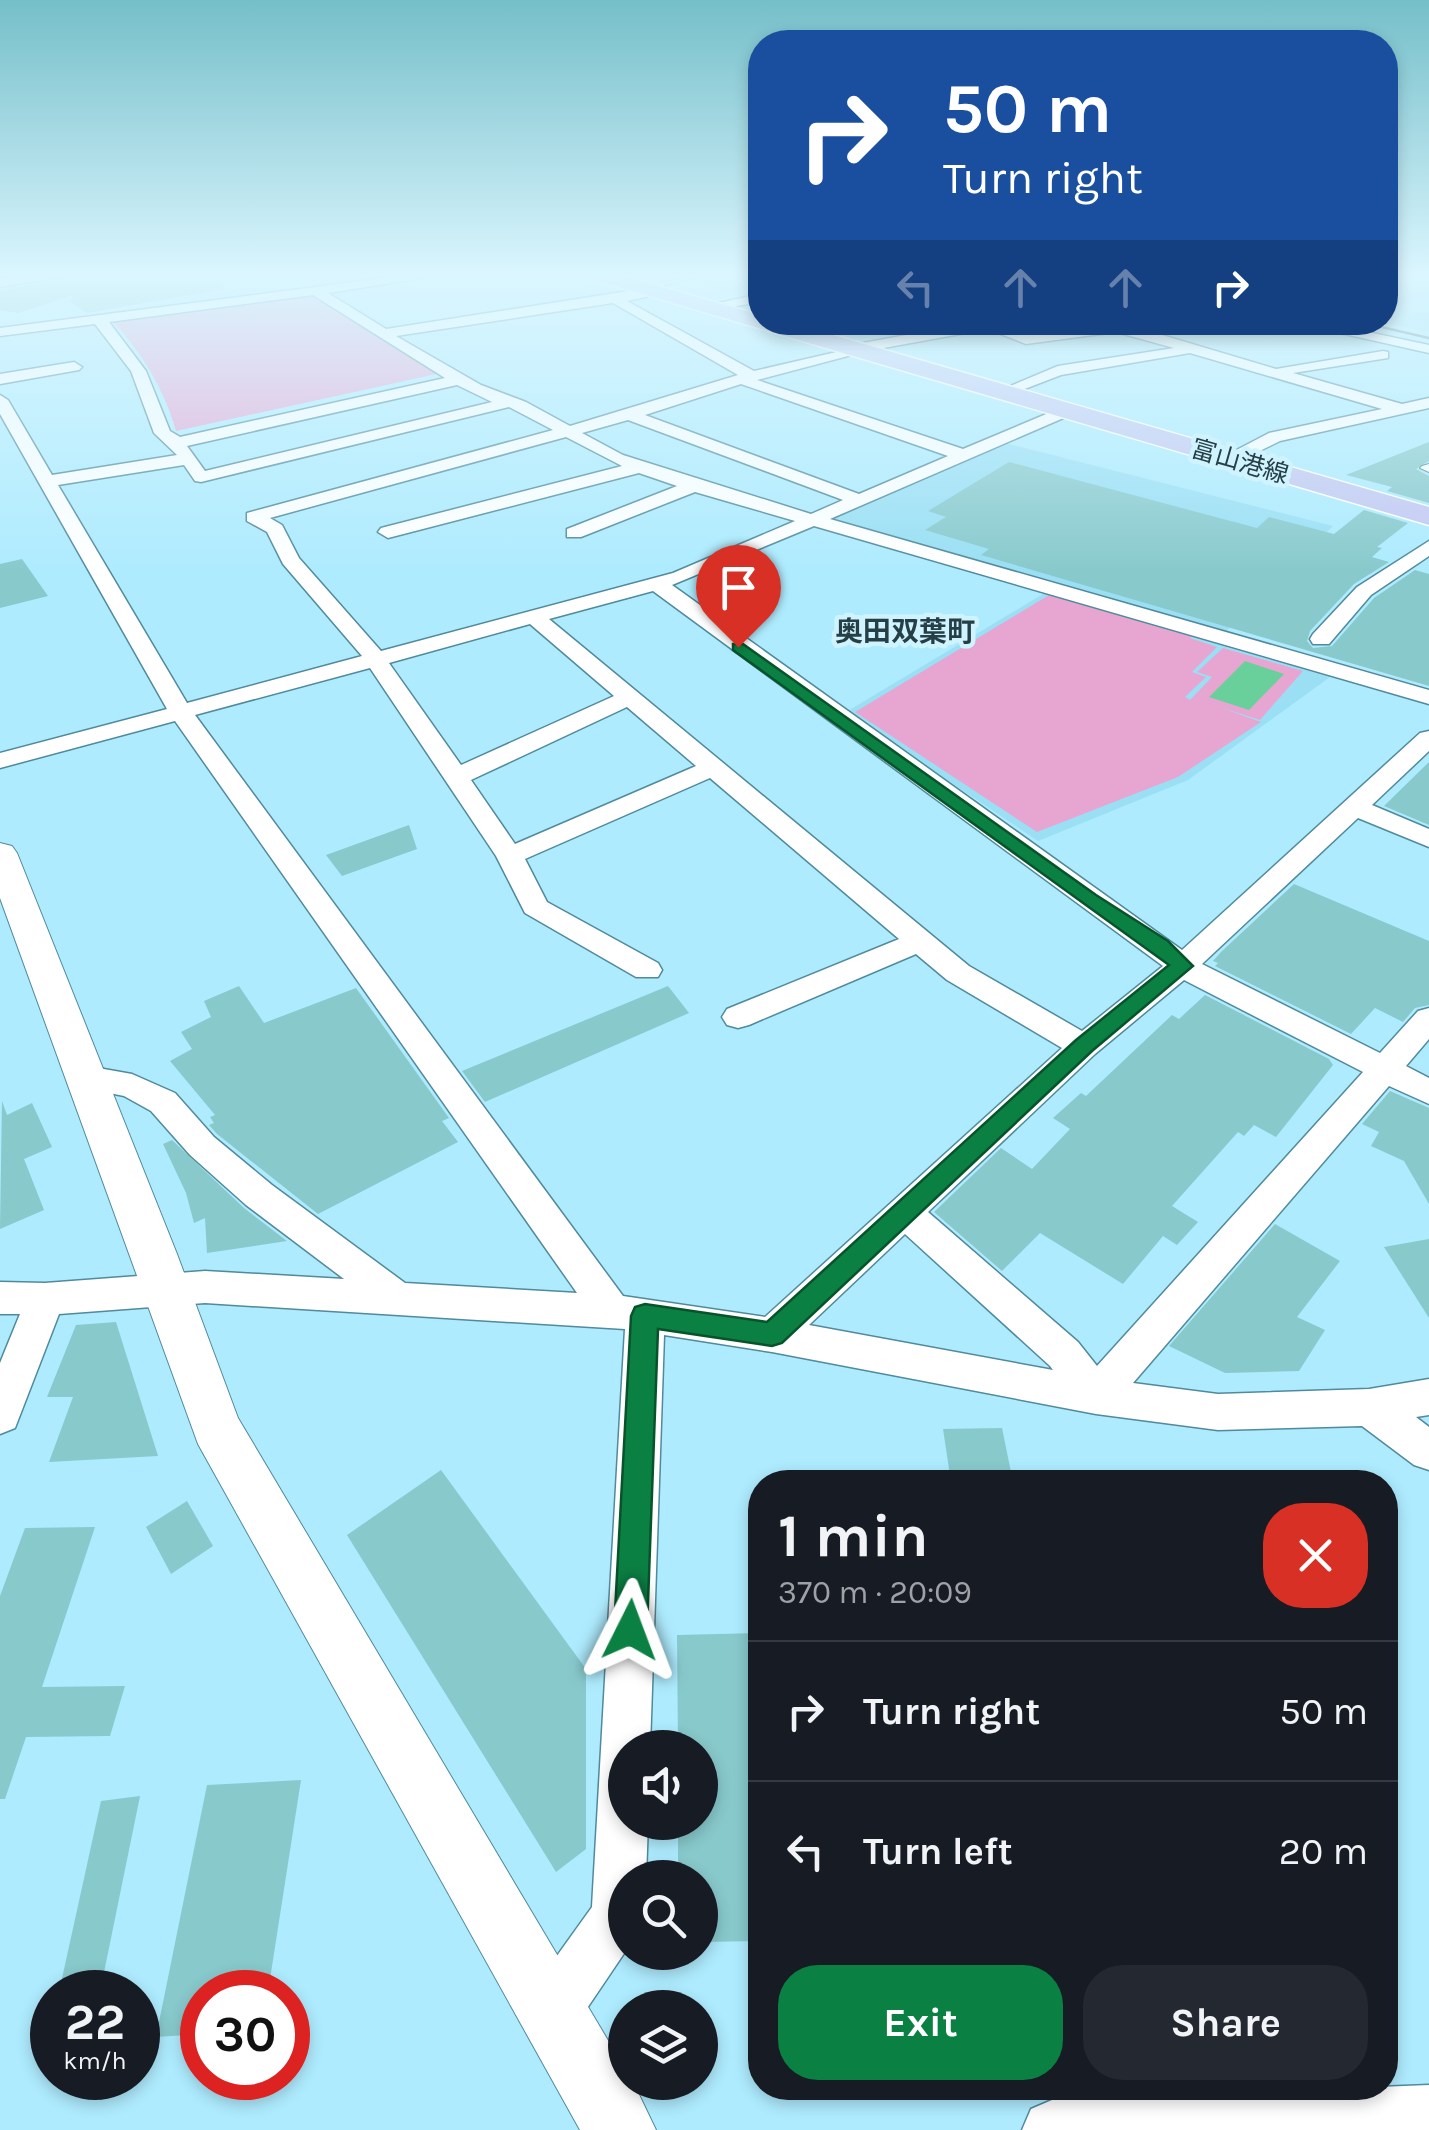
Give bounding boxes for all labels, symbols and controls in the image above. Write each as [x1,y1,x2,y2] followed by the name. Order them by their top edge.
[943,68,1112,150] text: 50 m
[778,70,908,200] icon: right
[943,152,1143,204] text: Turn right
[888,260,943,315] icon: left
[993,260,1048,315] icon: ahead
[1098,260,1153,315] icon: ahead
[1203,260,1258,315] icon: right
[1188,434,1292,489] street label: 富山港線
[696,545,781,648] pin
[711,560,766,615] icon: arrive
[835,615,975,648] district label: 奥田双葉町
[778,1501,929,1571] text: 1 min
[1263,1503,1368,1608] button: close
[778,1574,972,1611] text: 370 m · 20:09
[578,1578,682,1682] position arrow
[778,1684,833,1739] icon: right
[863,1689,1040,1734] text: Turn right
[1279,1689,1368,1734] text: 50 m
[608,1730,718,2100] map controls
[608,1730,718,1840] button: sound
[778,1824,833,1879] icon: left
[863,1829,1013,1874] text: Turn left
[1279,1829,1368,1874] text: 20 m
[608,1860,718,1970] button: search
[778,1965,1063,2080] button: Exit
[1083,1965,1368,2080] button: Share
[180,1970,310,2100] speed limit sign: 30
[608,1990,718,2100] button: layers
[65,1993,125,2052] text: 22
[63,2046,127,2075] text: km/h

